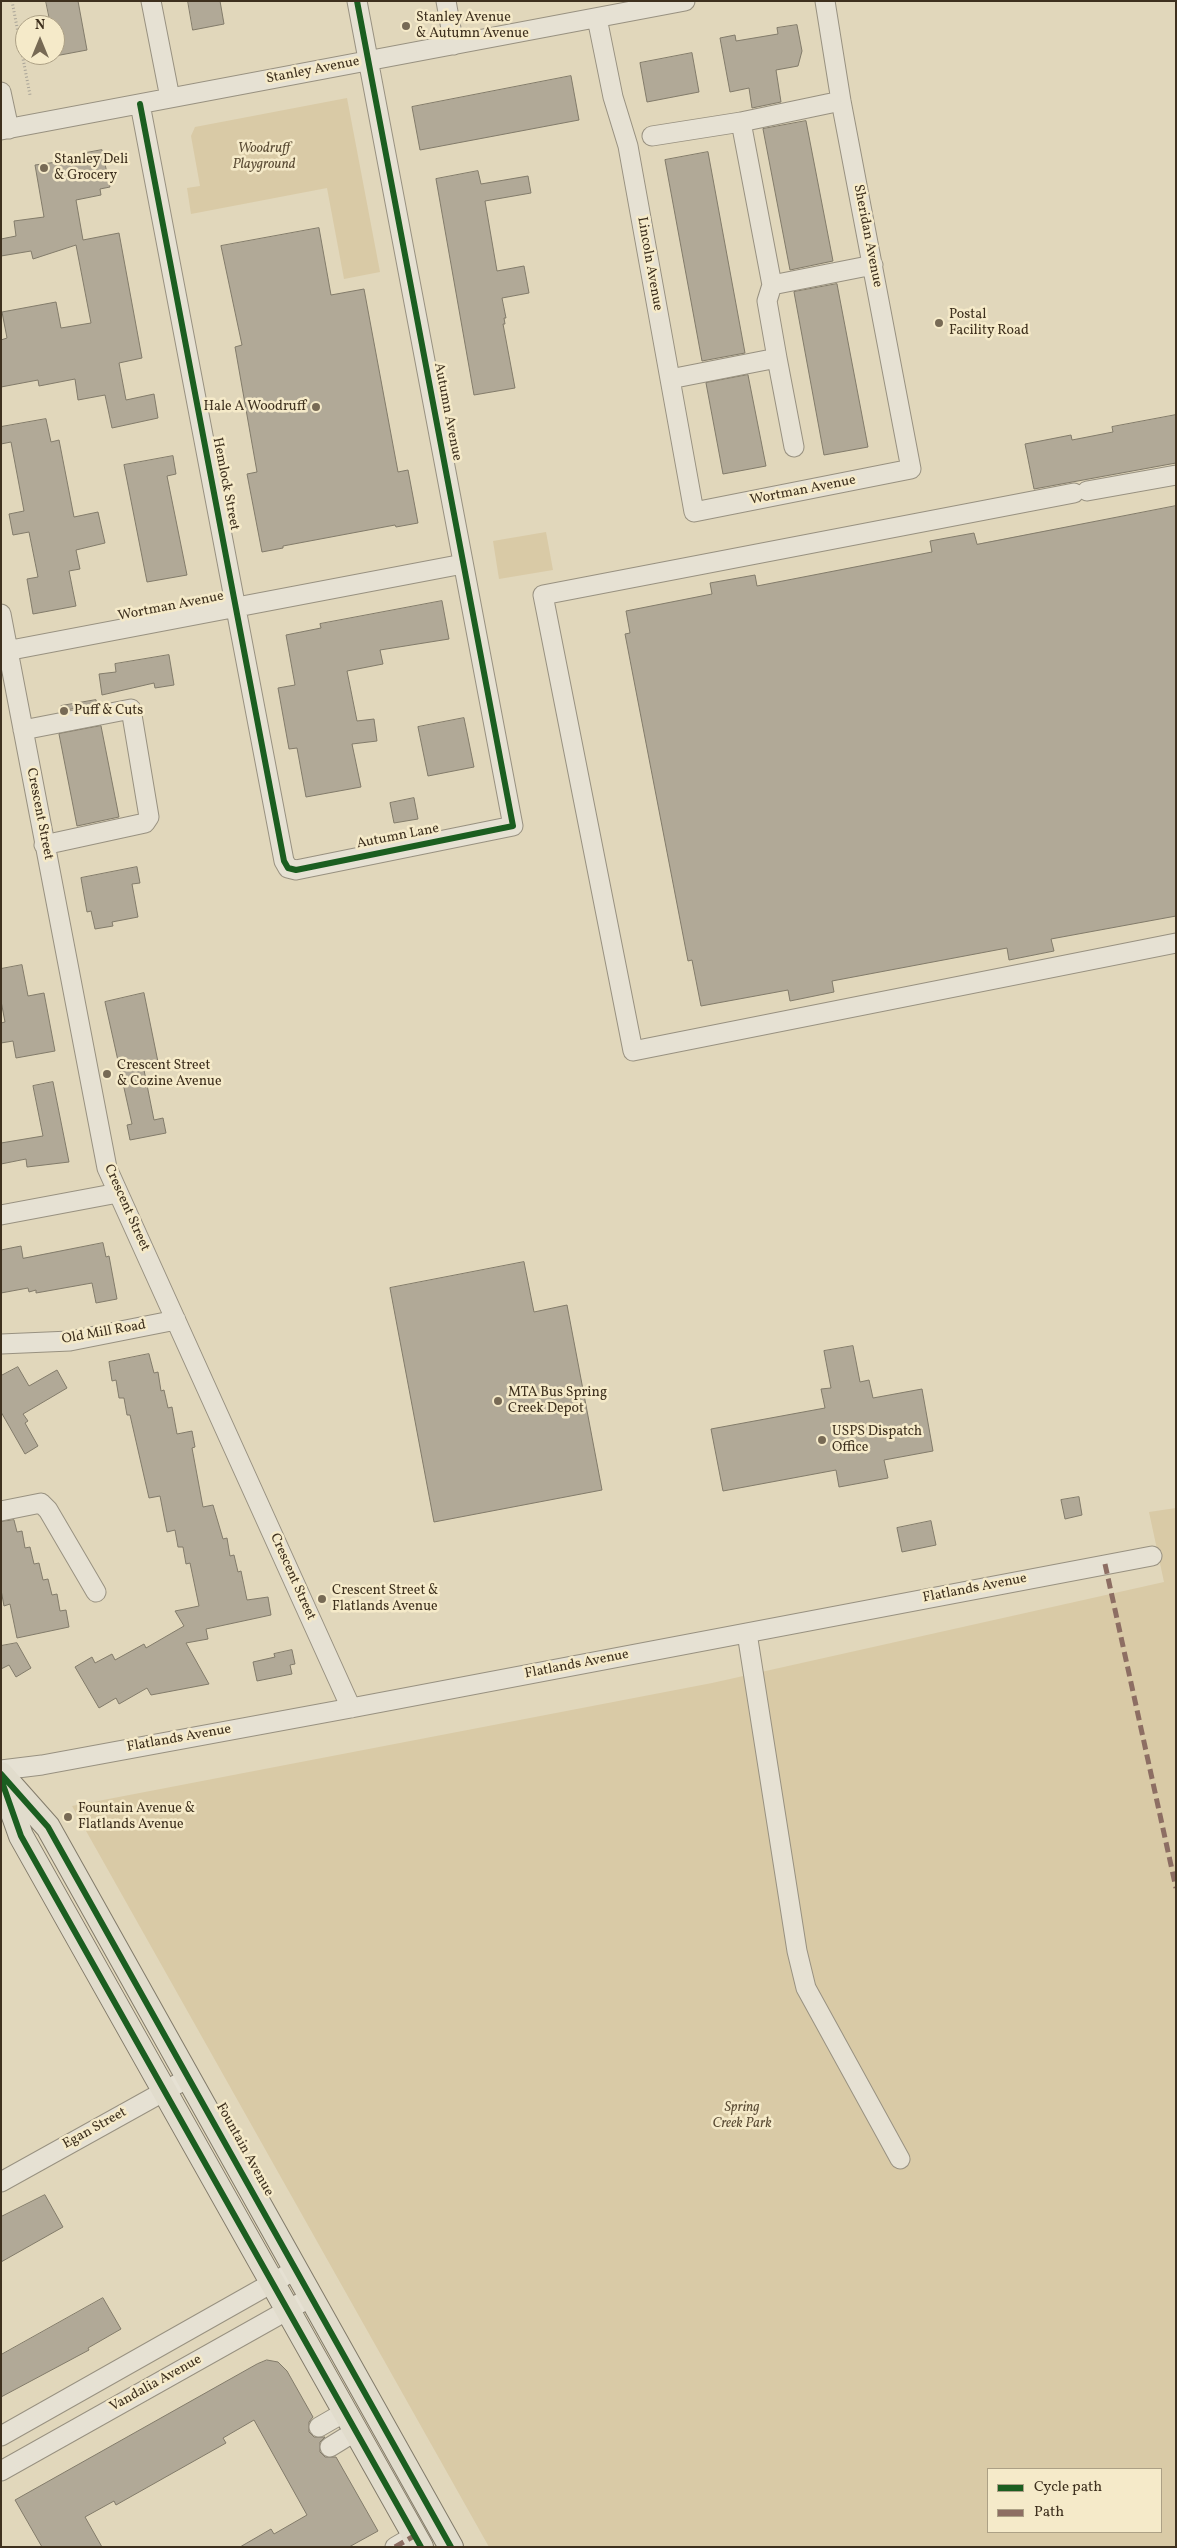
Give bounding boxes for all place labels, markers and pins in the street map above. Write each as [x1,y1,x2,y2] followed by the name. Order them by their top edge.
[416,10,529,42] place label: Stanley Avenue & Autumn Avenue
[400,20,412,32] marker: Stanley Avenue & Autumn Avenue
[54,152,128,184] place label: Stanley Deli & Grocery
[38,162,50,174] marker: Stanley Deli & Grocery
[949,307,1029,340] place label: Postal Facility Road
[933,317,945,329] marker: Postal Facility Road
[203,399,306,415] place label: Hale A Woodruff
[310,401,322,413] marker: Hale A Woodruff
[74,703,143,719] place label: Puff & Cuts
[58,705,70,717] marker: Puff & Cuts
[117,1058,222,1090] place label: Crescent Street & Cozine Avenue
[101,1068,113,1080] marker: Crescent Street & Cozine Avenue
[508,1385,607,1418] place label: MTA Bus Spring Creek Depot
[492,1395,504,1407] marker: MTA Bus Spring Creek Depot
[832,1424,922,1456] place label: USPS Dispatch Office
[816,1434,828,1446] marker: USPS Dispatch Office
[332,1583,438,1615] place label: Crescent Street & Flatlands Avenue
[316,1593,328,1605] marker: Crescent Street & Flatlands Avenue
[78,1801,195,1834] place label: Fountain Avenue & Flatlands Avenue
[62,1811,74,1823] marker: Fountain Avenue & Flatlands Avenue

